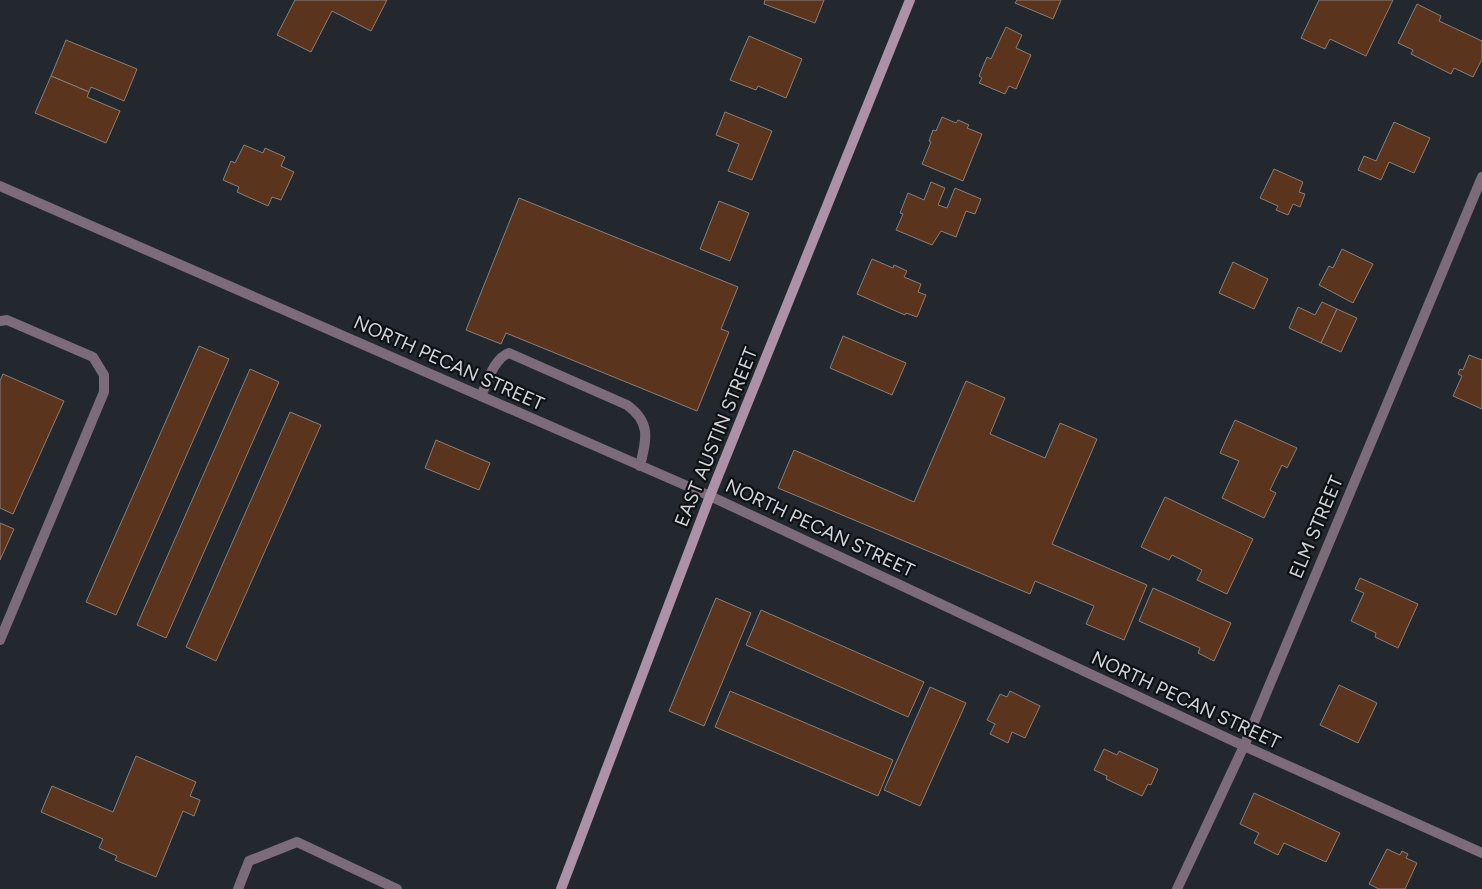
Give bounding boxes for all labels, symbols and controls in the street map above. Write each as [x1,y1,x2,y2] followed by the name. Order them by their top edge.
[350,311,548,416] street label: NORTH PECAN STREET
[670,344,763,530] street label: EAST AUSTIN STREET
[1284,472,1348,582] street label: ELM STREET
[722,474,919,582] street label: NORTH PECAN STREET
[1088,646,1285,754] street label: NORTH PECAN STREET

